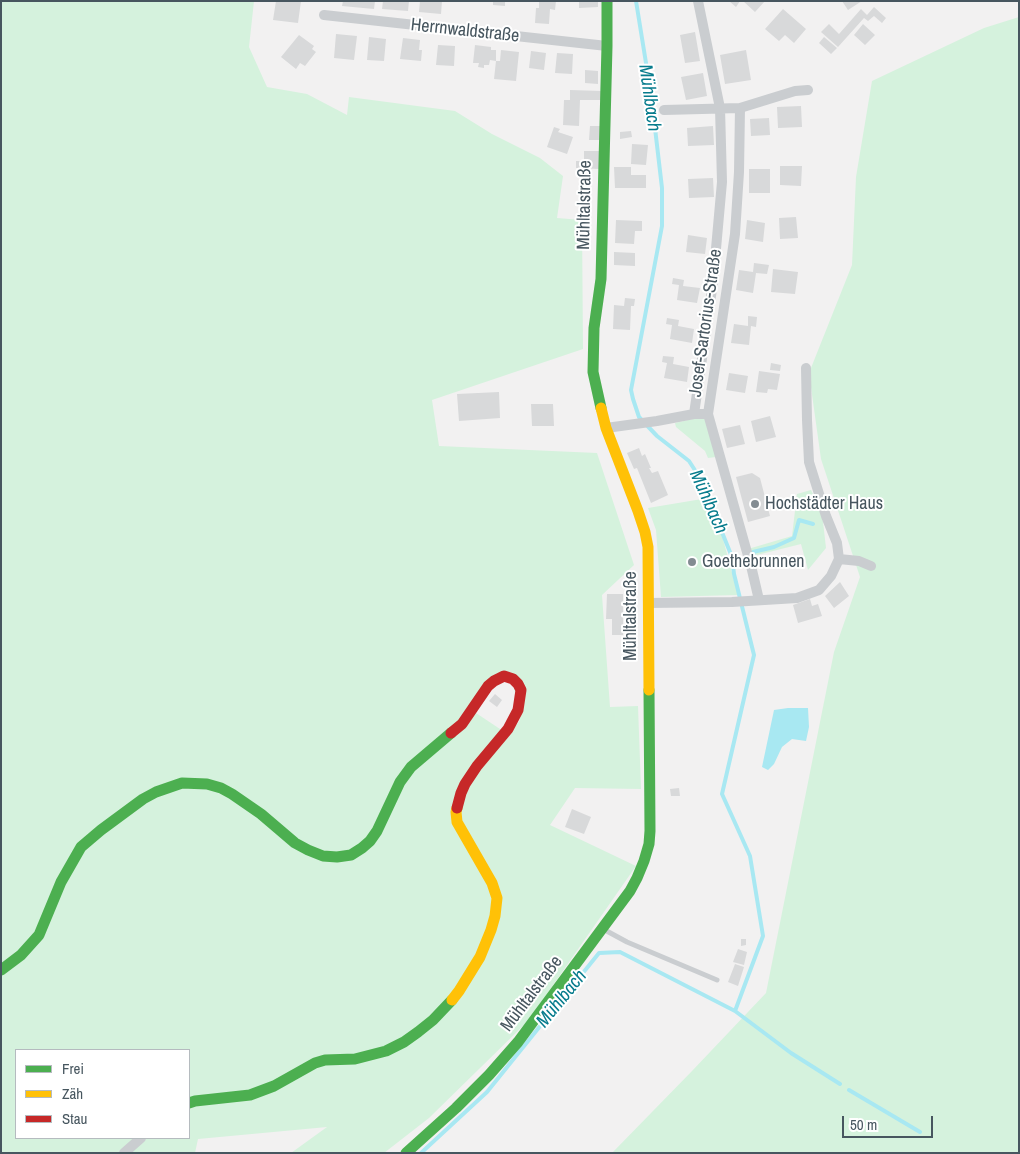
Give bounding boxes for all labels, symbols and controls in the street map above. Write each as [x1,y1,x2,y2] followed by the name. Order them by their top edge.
[410,15,520,47] street label: Herrnwaldstraße
[633,63,665,133] water label: Mühlbach
[573,160,597,250] street label: Mühltalstraße
[685,248,727,398] street label: Josef-Sartorius-Straße
[684,467,732,537] water label: Mühlbach
[765,493,883,515] place label: Hochstädter Haus
[749,498,761,510] marker: Hochstädter Haus
[702,551,805,573] place label: Goethebrunnen
[686,556,698,568] marker: Goethebrunnen
[620,571,642,661] street label: Mühltalstraße
[496,952,568,1036] street label: Mühltalstraße
[532,966,592,1032] water label: Mühlbach
[15,1049,190,1139] legend
[62,1058,84,1079] text: Frei
[62,1083,83,1104] text: Zäh
[845,1106,936,1138] scale bar
[62,1108,87,1129] text: Stau
[850,1114,877,1135] text: 50 m

